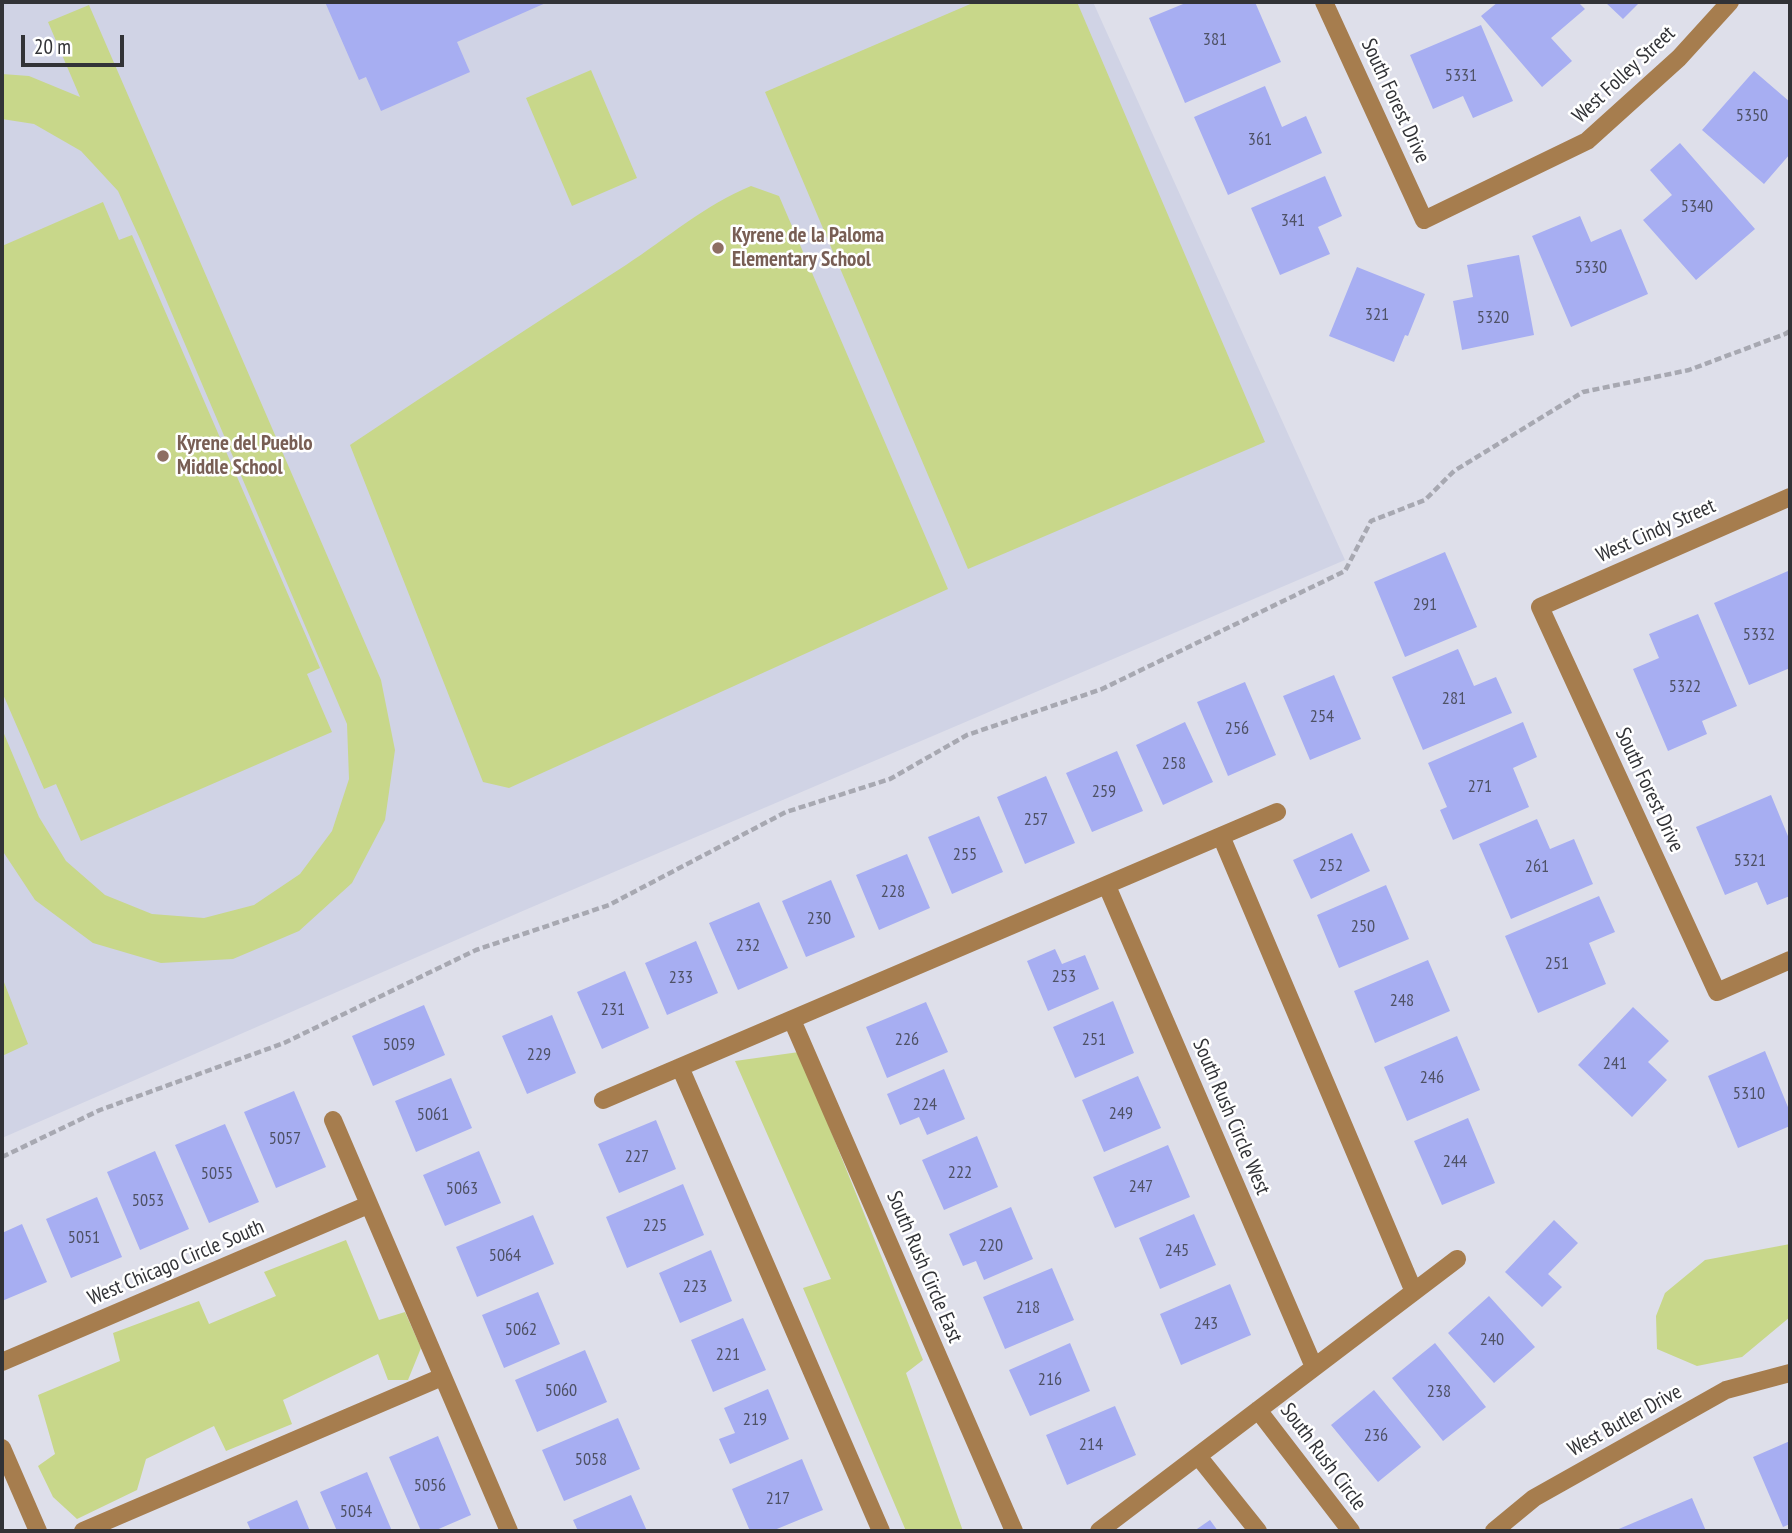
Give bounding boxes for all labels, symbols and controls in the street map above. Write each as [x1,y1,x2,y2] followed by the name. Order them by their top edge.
[24,21,128,65] scale bar
[1567,21,1681,129] street label: West Folley Street
[1203,29,1227,51] house number: 381
[34,33,71,60] text: 20 m
[1355,35,1435,167] street label: South Forest Drive
[1445,65,1477,87] house number: 5331
[1736,105,1768,127] house number: 5350
[1248,129,1272,151] house number: 361
[1681,196,1713,218] house number: 5340
[1281,210,1305,232] house number: 341
[732,223,884,273] place label: Kyrene de la Paloma Elementary School
[710,240,726,256] marker: Kyrene de la Paloma Elementary School
[1575,257,1607,279] house number: 5330
[1365,304,1389,326] house number: 321
[1477,307,1509,329] house number: 5320
[177,431,313,481] place label: Kyrene del Pueblo Middle School
[155,448,171,464] marker: Kyrene del Pueblo Middle School
[1593,494,1719,568] street label: West Cindy Street
[1413,594,1437,616] house number: 291
[1743,624,1775,646] house number: 5332
[1669,676,1701,698] house number: 5322
[1442,688,1466,710] house number: 281
[1310,706,1334,728] house number: 254
[1225,718,1249,740] house number: 256
[1609,724,1689,856] street label: South Forest Drive
[1162,753,1186,775] house number: 258
[1468,776,1492,798] house number: 271
[1092,781,1116,803] house number: 259
[1024,809,1048,831] house number: 257
[953,844,977,866] house number: 255
[1734,850,1766,872] house number: 5321
[1319,855,1343,877] house number: 252
[1525,856,1549,878] house number: 261
[881,881,905,903] house number: 228
[807,908,831,930] house number: 230
[1351,916,1375,938] house number: 250
[736,935,760,957] house number: 232
[1545,953,1569,975] house number: 251
[1052,966,1076,988] house number: 253
[669,967,693,989] house number: 233
[1390,990,1414,1012] house number: 248
[601,999,625,1021] house number: 231
[895,1029,919,1051] house number: 226
[1082,1029,1106,1051] house number: 251
[383,1034,415,1056] house number: 5059
[1187,1035,1275,1199] street label: South Rush Circle West
[527,1044,551,1066] house number: 229
[1603,1053,1627,1075] house number: 241
[1420,1067,1444,1089] house number: 246
[1733,1083,1765,1105] house number: 5310
[913,1094,937,1116] house number: 224
[1109,1103,1133,1125] house number: 249
[417,1104,449,1126] house number: 5061
[269,1128,301,1150] house number: 5057
[625,1146,649,1168] house number: 227
[1443,1151,1467,1173] house number: 244
[948,1162,972,1184] house number: 222
[201,1163,233,1185] house number: 5055
[1129,1176,1153,1198] house number: 247
[446,1178,478,1200] house number: 5063
[881,1187,967,1347] street label: South Rush Circle East
[132,1190,164,1212] house number: 5053
[84,1215,268,1311] street label: West Chicago Circle South
[643,1215,667,1237] house number: 225
[68,1227,100,1249] house number: 5051
[979,1235,1003,1257] house number: 220
[1165,1240,1189,1262] house number: 245
[489,1245,521,1267] house number: 5064
[683,1276,707,1298] house number: 223
[1016,1297,1040,1319] house number: 218
[1194,1313,1218,1335] house number: 243
[505,1319,537,1341] house number: 5062
[1480,1329,1504,1351] house number: 240
[716,1344,740,1366] house number: 221
[1038,1369,1062,1391] house number: 216
[1564,1379,1686,1463] street label: West Butler Drive
[545,1380,577,1402] house number: 5060
[1427,1381,1451,1403] house number: 238
[1275,1398,1371,1516] street label: South Rush Circle
[743,1409,767,1431] house number: 219
[1364,1425,1388,1447] house number: 236
[1079,1434,1103,1456] house number: 214
[575,1449,607,1471] house number: 5058
[414,1475,446,1497] house number: 5056
[766,1488,790,1510] house number: 217
[340,1501,372,1523] house number: 5054

